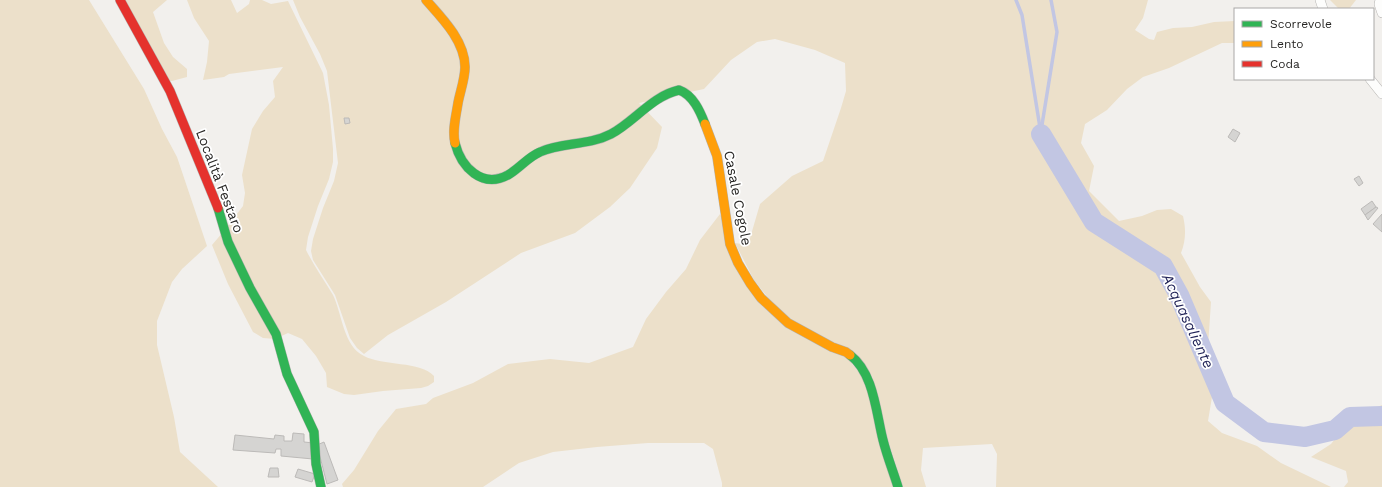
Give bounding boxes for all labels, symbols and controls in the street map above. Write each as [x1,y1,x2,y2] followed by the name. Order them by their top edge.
[1234,8,1374,80] legend
[1270,17,1332,31] text: Scorrevole
[1270,37,1304,51] text: Lento
[1270,57,1300,71] text: Coda
[193,127,247,235] street label: Località Festaro
[721,149,755,247] street label: Casale Cogole
[1158,270,1218,371] water label: Acquasaliente

